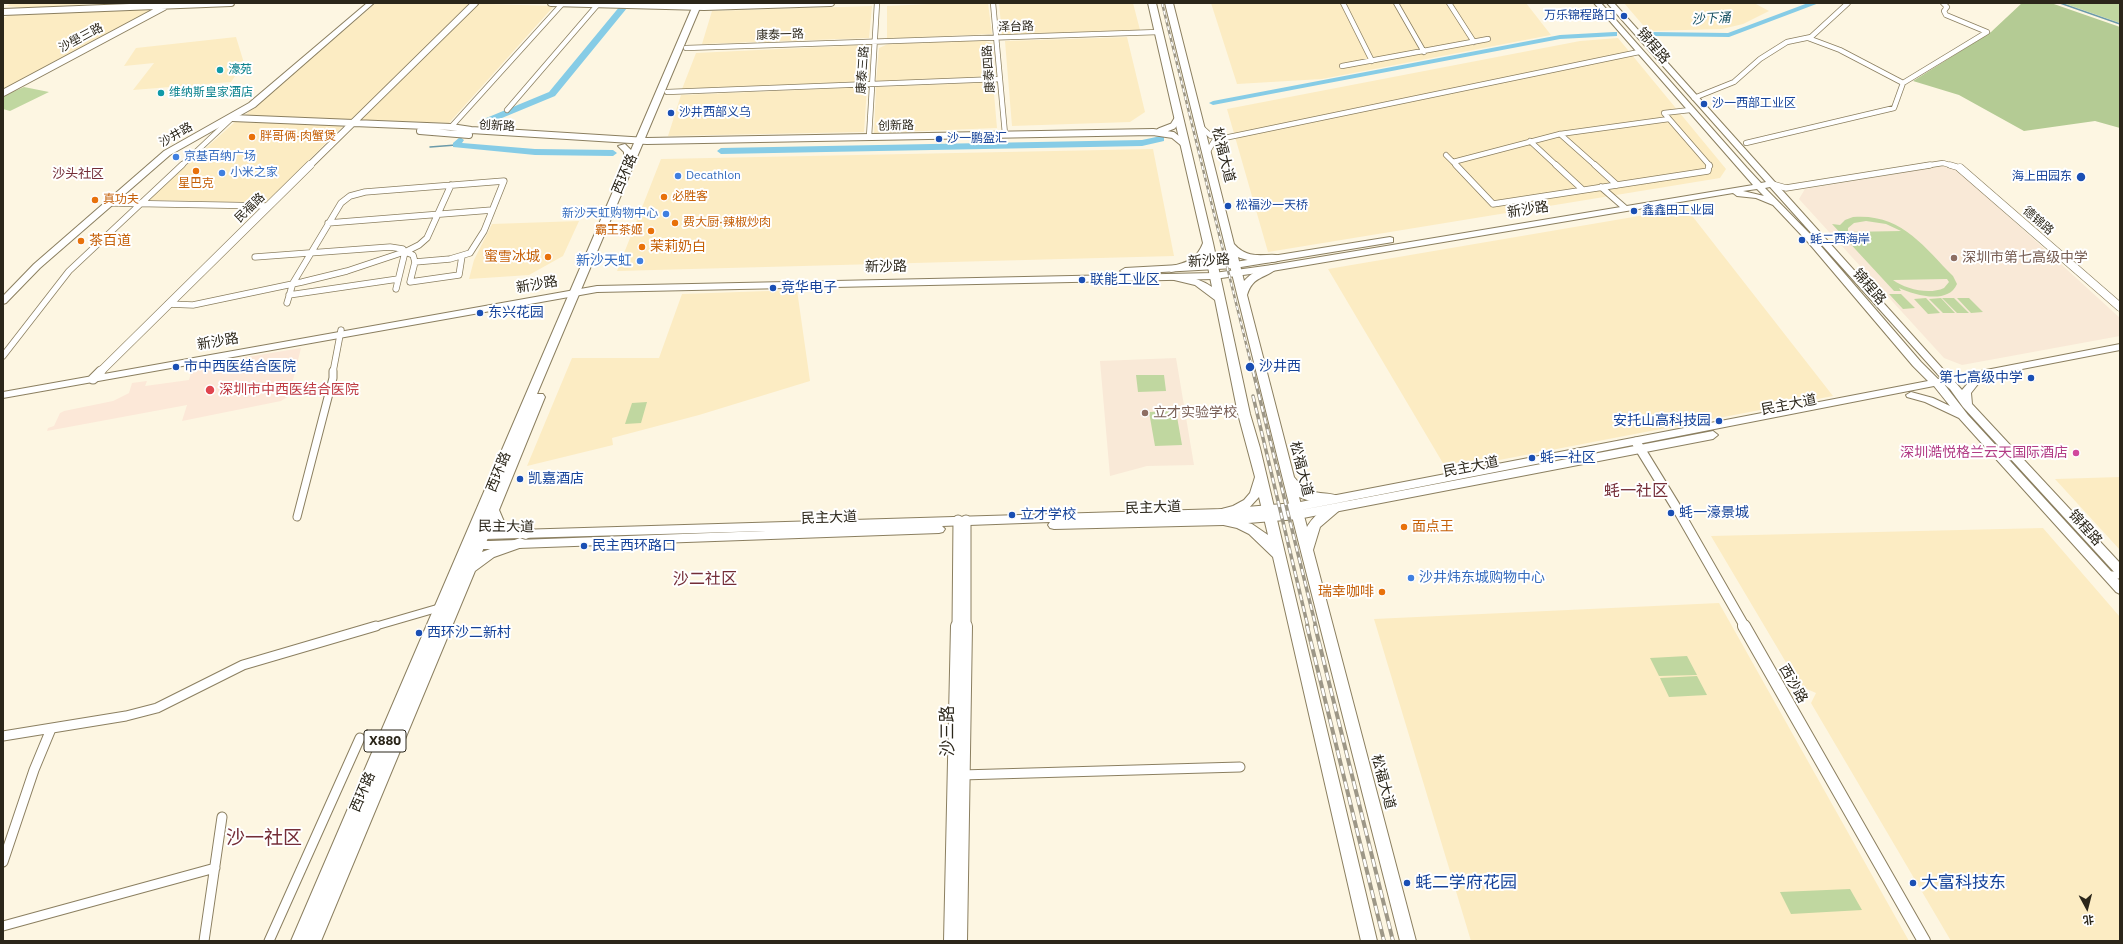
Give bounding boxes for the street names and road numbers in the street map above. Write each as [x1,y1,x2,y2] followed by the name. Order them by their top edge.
[998,19,1034,35] street label: 泽台路
[56,20,106,56] street label: 沙壆三路
[1633,25,1673,67] street label: 锦程路
[756,27,804,43] street label: 康泰一路
[980,45,998,93] street label: 康泰四路
[854,46,872,94] street label: 康泰三路
[479,118,515,134] street label: 创新路
[878,118,914,134] street label: 创新路
[157,120,195,150] street label: 沙井路
[1208,126,1238,184] street label: 松福大道
[609,151,641,197] street label: 西环路
[232,190,268,226] street label: 民福路
[1506,198,1550,222] street label: 新沙路
[2020,204,2056,238] street label: 德锦路
[1187,251,1231,271] street label: 新沙路
[865,258,907,276] street label: 新沙路
[1849,266,1889,308] street label: 锦程路
[515,273,559,297] street label: 新沙路
[196,330,240,354] street label: 新沙路
[1760,391,1818,419] street label: 民主大道
[1286,440,1316,498] street label: 松福大道
[483,449,515,495] street label: 西环路
[1442,453,1500,481] street label: 民主大道
[1125,499,1181,517] street label: 民主大道
[2065,507,2105,549] street label: 锦程路
[801,509,857,527] street label: 民主大道
[478,518,534,536] street label: 民主大道
[1775,662,1811,706] street label: 西沙路
[938,706,958,756] street label: 沙三路
[364,730,406,752] road number: X880
[1368,753,1398,811] street label: 松福大道
[347,769,379,815] street label: 西环路

